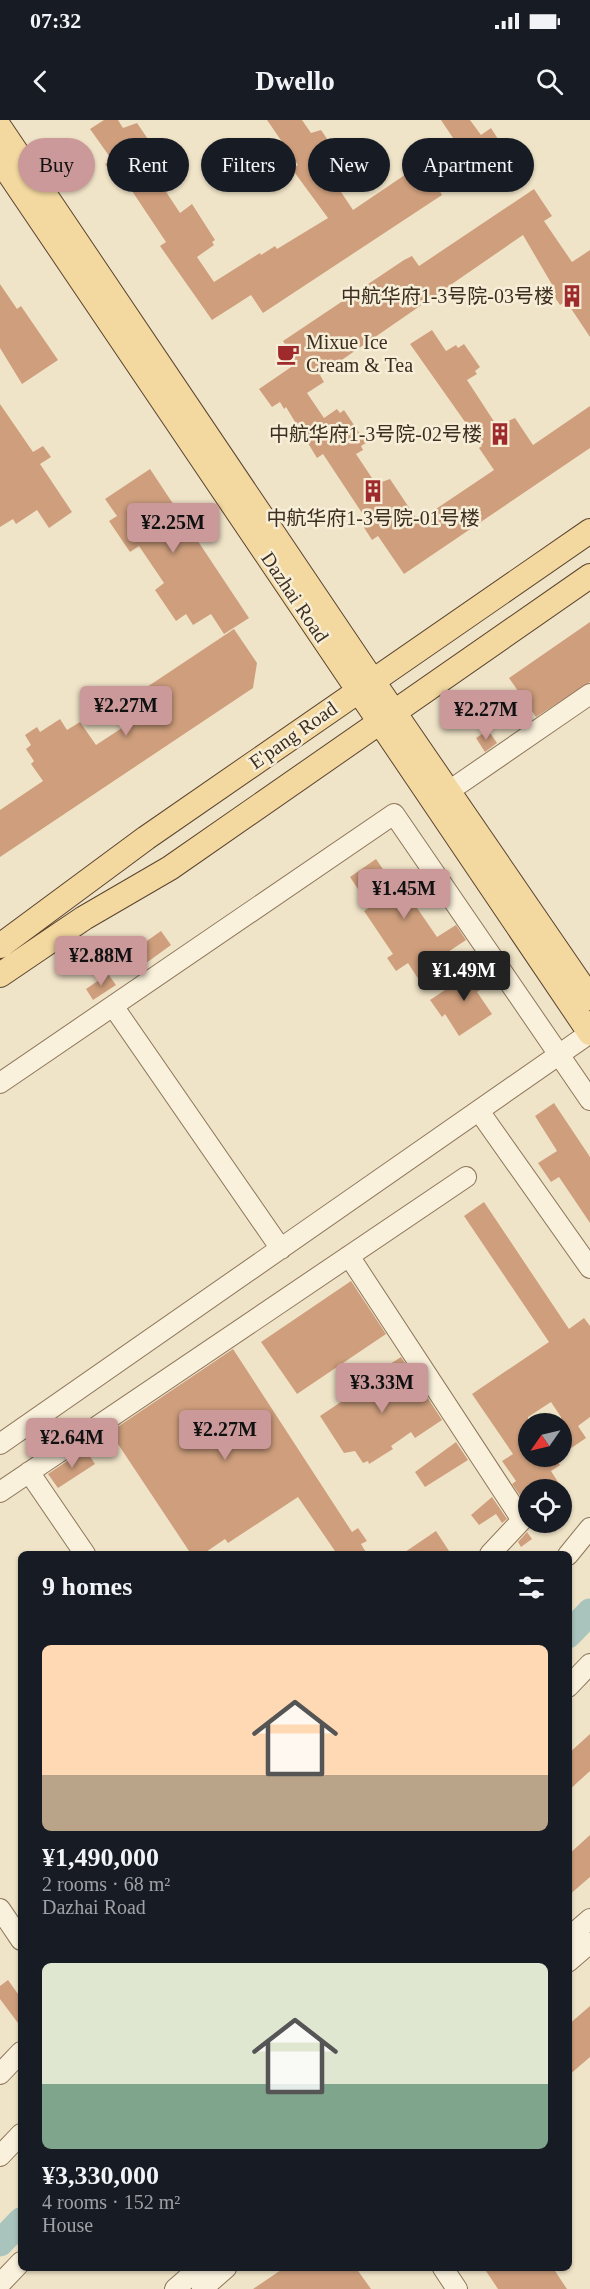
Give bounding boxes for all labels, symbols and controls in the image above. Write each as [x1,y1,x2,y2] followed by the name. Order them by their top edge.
[30,8,81,33] text: 07:32
[24,65,57,98] icon: back
[533,65,566,98] icon: search
[255,66,335,96] text: Dwello
[18,138,95,192] chip: Buy
[107,138,189,192] chip: Rent
[201,138,296,192] chip: Filters
[308,138,390,192] chip: New
[402,138,534,192] chip: Apartment
[559,283,585,309] building icon: 中航华府1-3号院-03号楼
[341,285,554,307] place label: 中航华府1-3号院-03号楼
[306,331,413,376] place label: Mixue Ice Cream & Tea
[275,341,301,367] cafe icon: Mixue Ice Cream & Tea
[487,421,513,447] building icon: 中航华府1-3号院-02号楼
[269,423,482,445] place label: 中航华府1-3号院-02号楼
[360,478,386,504] building icon: 中航华府1-3号院-01号楼
[124,503,222,554] pin: ¥2.25M
[266,507,480,529] place label: 中航华府1-3号院-01号楼
[141,511,205,533] text: ¥2.25M
[257,548,333,646] street label: Dazhai Road
[77,686,175,737] pin: ¥2.27M
[437,690,535,741] pin: ¥2.27M
[94,694,158,716] text: ¥2.27M
[245,697,342,774] street label: E'pang Road
[454,698,518,720] text: ¥2.27M
[355,869,453,920] pin: ¥1.45M
[372,877,436,899] text: ¥1.45M
[52,936,150,987] pin: ¥2.88M
[69,944,133,966] text: ¥2.88M
[415,951,513,1002] pin: ¥1.49M
[432,959,496,981] text: ¥1.49M
[333,1363,431,1414] pin: ¥3.33M
[350,1371,414,1393] text: ¥3.33M
[176,1410,274,1461] pin: ¥2.27M
[518,1413,572,1467] north arrow
[518,1413,572,1533] map controls
[23,1418,121,1469] pin: ¥2.64M
[193,1418,257,1440] text: ¥2.27M
[40,1426,104,1448] text: ¥2.64M
[518,1479,572,1533] button: locate
[515,1571,548,1604] icon: filters
[42,1572,132,1601] text: 9 homes
[241,1684,349,1792] icon: home
[42,1843,159,1872] text: ¥1,490,000
[42,1873,170,1895] text: 2 rooms · 68 m²
[42,1896,146,1918] text: Dazhai Road
[241,2002,349,2110] icon: home
[42,2161,159,2190] text: ¥3,330,000
[42,2191,180,2213] text: 4 rooms · 152 m²
[42,2214,93,2236] text: House

